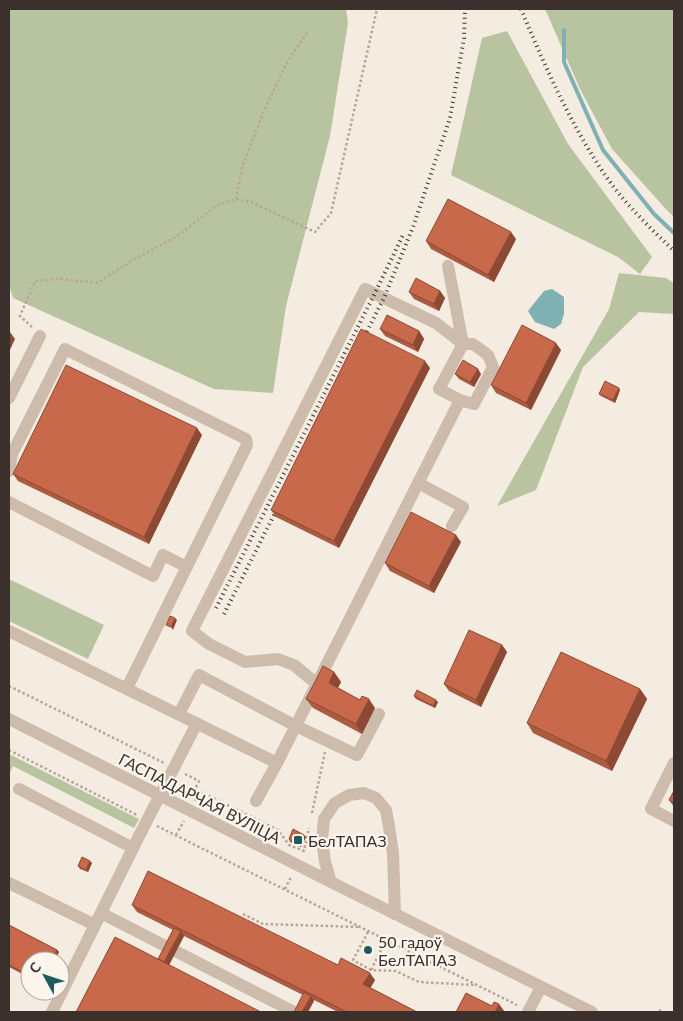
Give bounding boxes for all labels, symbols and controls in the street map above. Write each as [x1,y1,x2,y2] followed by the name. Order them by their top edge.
[116,749,284,847] street label: ГАСПАДАРЧАЯ ВУЛІЦА
[308,831,387,850] place label: БелТАПАЗ
[292,834,304,846] marker: БелТАПАЗ
[378,932,457,969] place label: 50 гадоў БелТАПАЗ
[362,944,374,956] marker: 50 гадоў БелТАПАЗ
[20,951,70,1001] north arrow
[25,958,45,976] text: С

